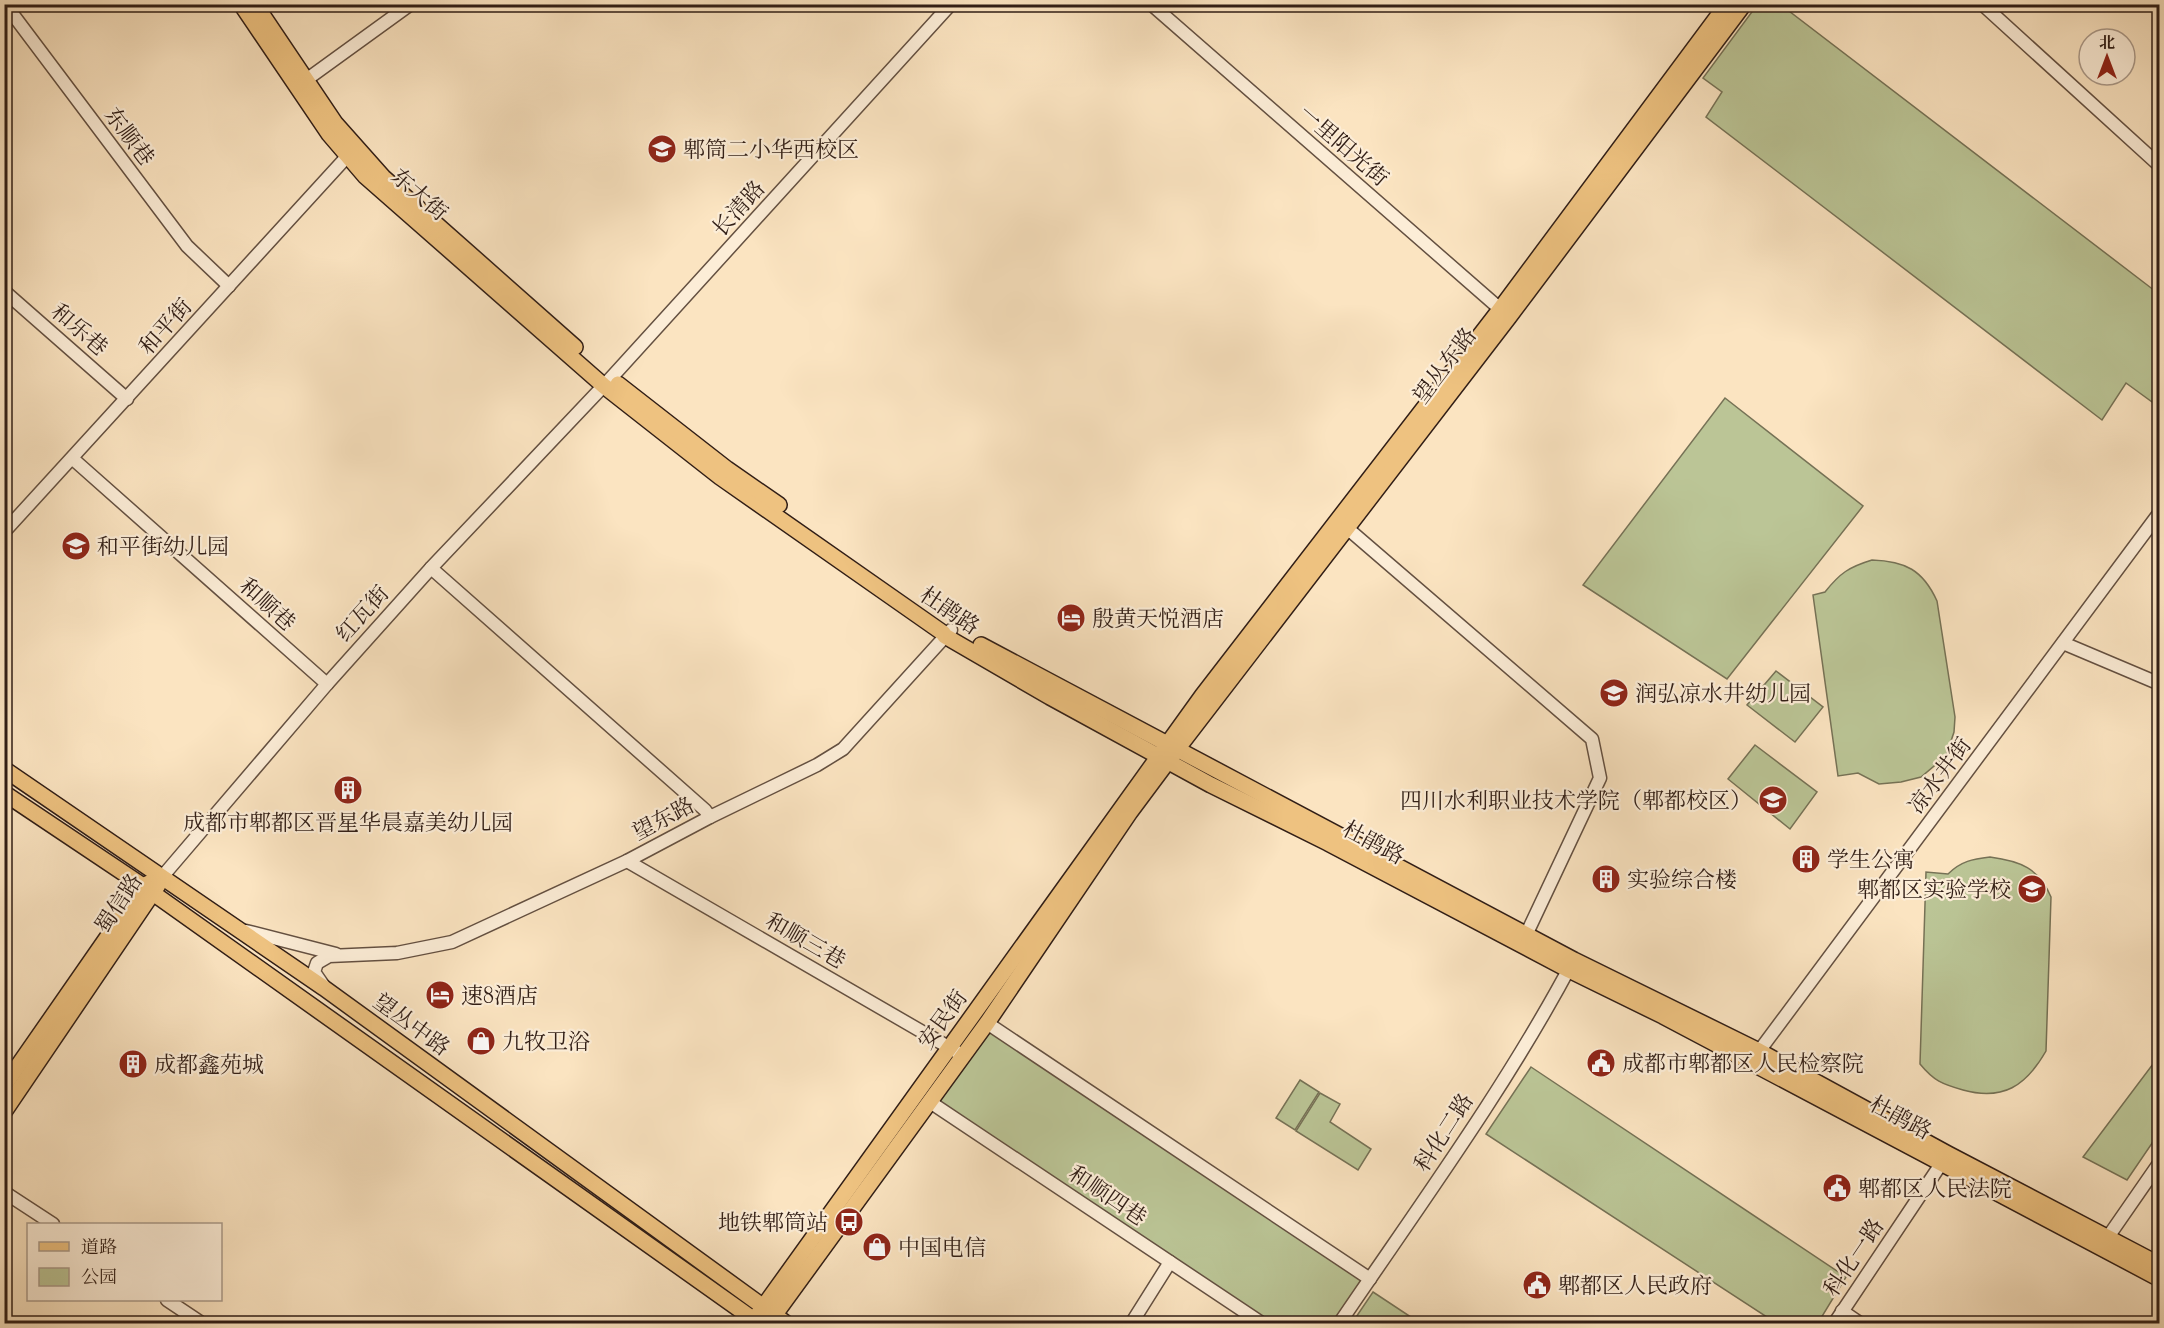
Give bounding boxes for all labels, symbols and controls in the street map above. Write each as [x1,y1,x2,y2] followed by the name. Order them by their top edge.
[2077,27,2137,87] north arrow
[2099,33,2115,56] text: 北
[1290,99,1394,195] street label: 一里阳光街
[95,102,160,174] street label: 东顺巷
[646,133,678,165] school or university icon: 郫筒二小华西校区
[683,136,859,168] place label: 郫筒二小华西校区
[383,163,453,230] street label: 东大街
[706,175,774,245] street label: 长清路
[133,293,201,363] street label: 和平街
[43,298,113,365] street label: 和乐巷
[1407,322,1486,412] street label: 望丛东路
[60,530,92,562] school or university icon: 和平街幼儿园
[97,533,229,565] place label: 和平街幼儿园
[231,572,301,640] street label: 和顺巷
[330,580,398,650] street label: 红瓦街
[912,581,985,644] street label: 杜鹃路
[1055,602,1087,634] hotel icon: 殷黄天悦酒店
[1092,605,1224,637] place label: 殷黄天悦酒店
[1598,677,1630,709] school or university icon: 润弘凉水井幼儿园
[1635,680,1811,712] place label: 润弘凉水井幼儿园
[1902,732,1981,822] street label: 凉水井街
[332,774,364,806] building icon: 成都市郫都区晋星华晨嘉美幼儿园
[1757,784,1789,816] school or university icon: 四川水利职业技术学院（郫都校区）
[1400,787,1752,819] place label: 四川水利职业技术学院（郫都校区）
[628,791,701,850] street label: 望东路
[183,809,513,841] place label: 成都市郫都区晋星华晨嘉美幼儿园
[1336,815,1409,874] street label: 杜鹃路
[1790,843,1822,875] building icon: 学生公寓
[1827,846,1915,878] place label: 学生公寓
[1590,863,1622,895] building icon: 实验综合楼
[1627,866,1737,898] place label: 实验综合楼
[89,868,152,941] street label: 蜀信路
[2016,873,2048,905] school or university icon: 郫都区实验学校
[1857,876,2011,908] place label: 郫都区实验学校
[758,907,851,978] street label: 和顺三巷
[424,979,456,1011] hotel icon: 速8酒店
[461,982,538,1014] place label: 速8酒店
[912,985,977,1057] street label: 安民街
[365,988,455,1065] street label: 望丛中路
[465,1025,497,1057] shop icon: 九牧卫浴
[502,1028,590,1060] place label: 九牧卫浴
[1585,1047,1617,1079] public building icon: 成都市郫都区人民检察院
[117,1048,149,1080] building icon: 成都鑫苑城
[1622,1050,1864,1082] place label: 成都市郫都区人民检察院
[154,1051,264,1083] place label: 成都鑫苑城
[1408,1088,1483,1179] street label: 科化二路
[1863,1090,1936,1149] street label: 杜鹃路
[1061,1160,1152,1235] street label: 和顺四巷
[1821,1172,1853,1204] public building icon: 郫都区人民法院
[1858,1175,2012,1207] place label: 郫都区人民法院
[833,1206,865,1238] bus stop icon: 地铁郫筒站
[718,1209,828,1241] place label: 地铁郫筒站
[1818,1213,1893,1304] street label: 科化一路
[27,1223,222,1301] legend
[861,1231,893,1263] shop icon: 中国电信
[898,1234,986,1266] place label: 中国电信
[81,1236,117,1262] text: 道路
[81,1266,117,1292] text: 公园
[1521,1269,1553,1301] public building icon: 郫都区人民政府
[1558,1272,1712,1304] place label: 郫都区人民政府

